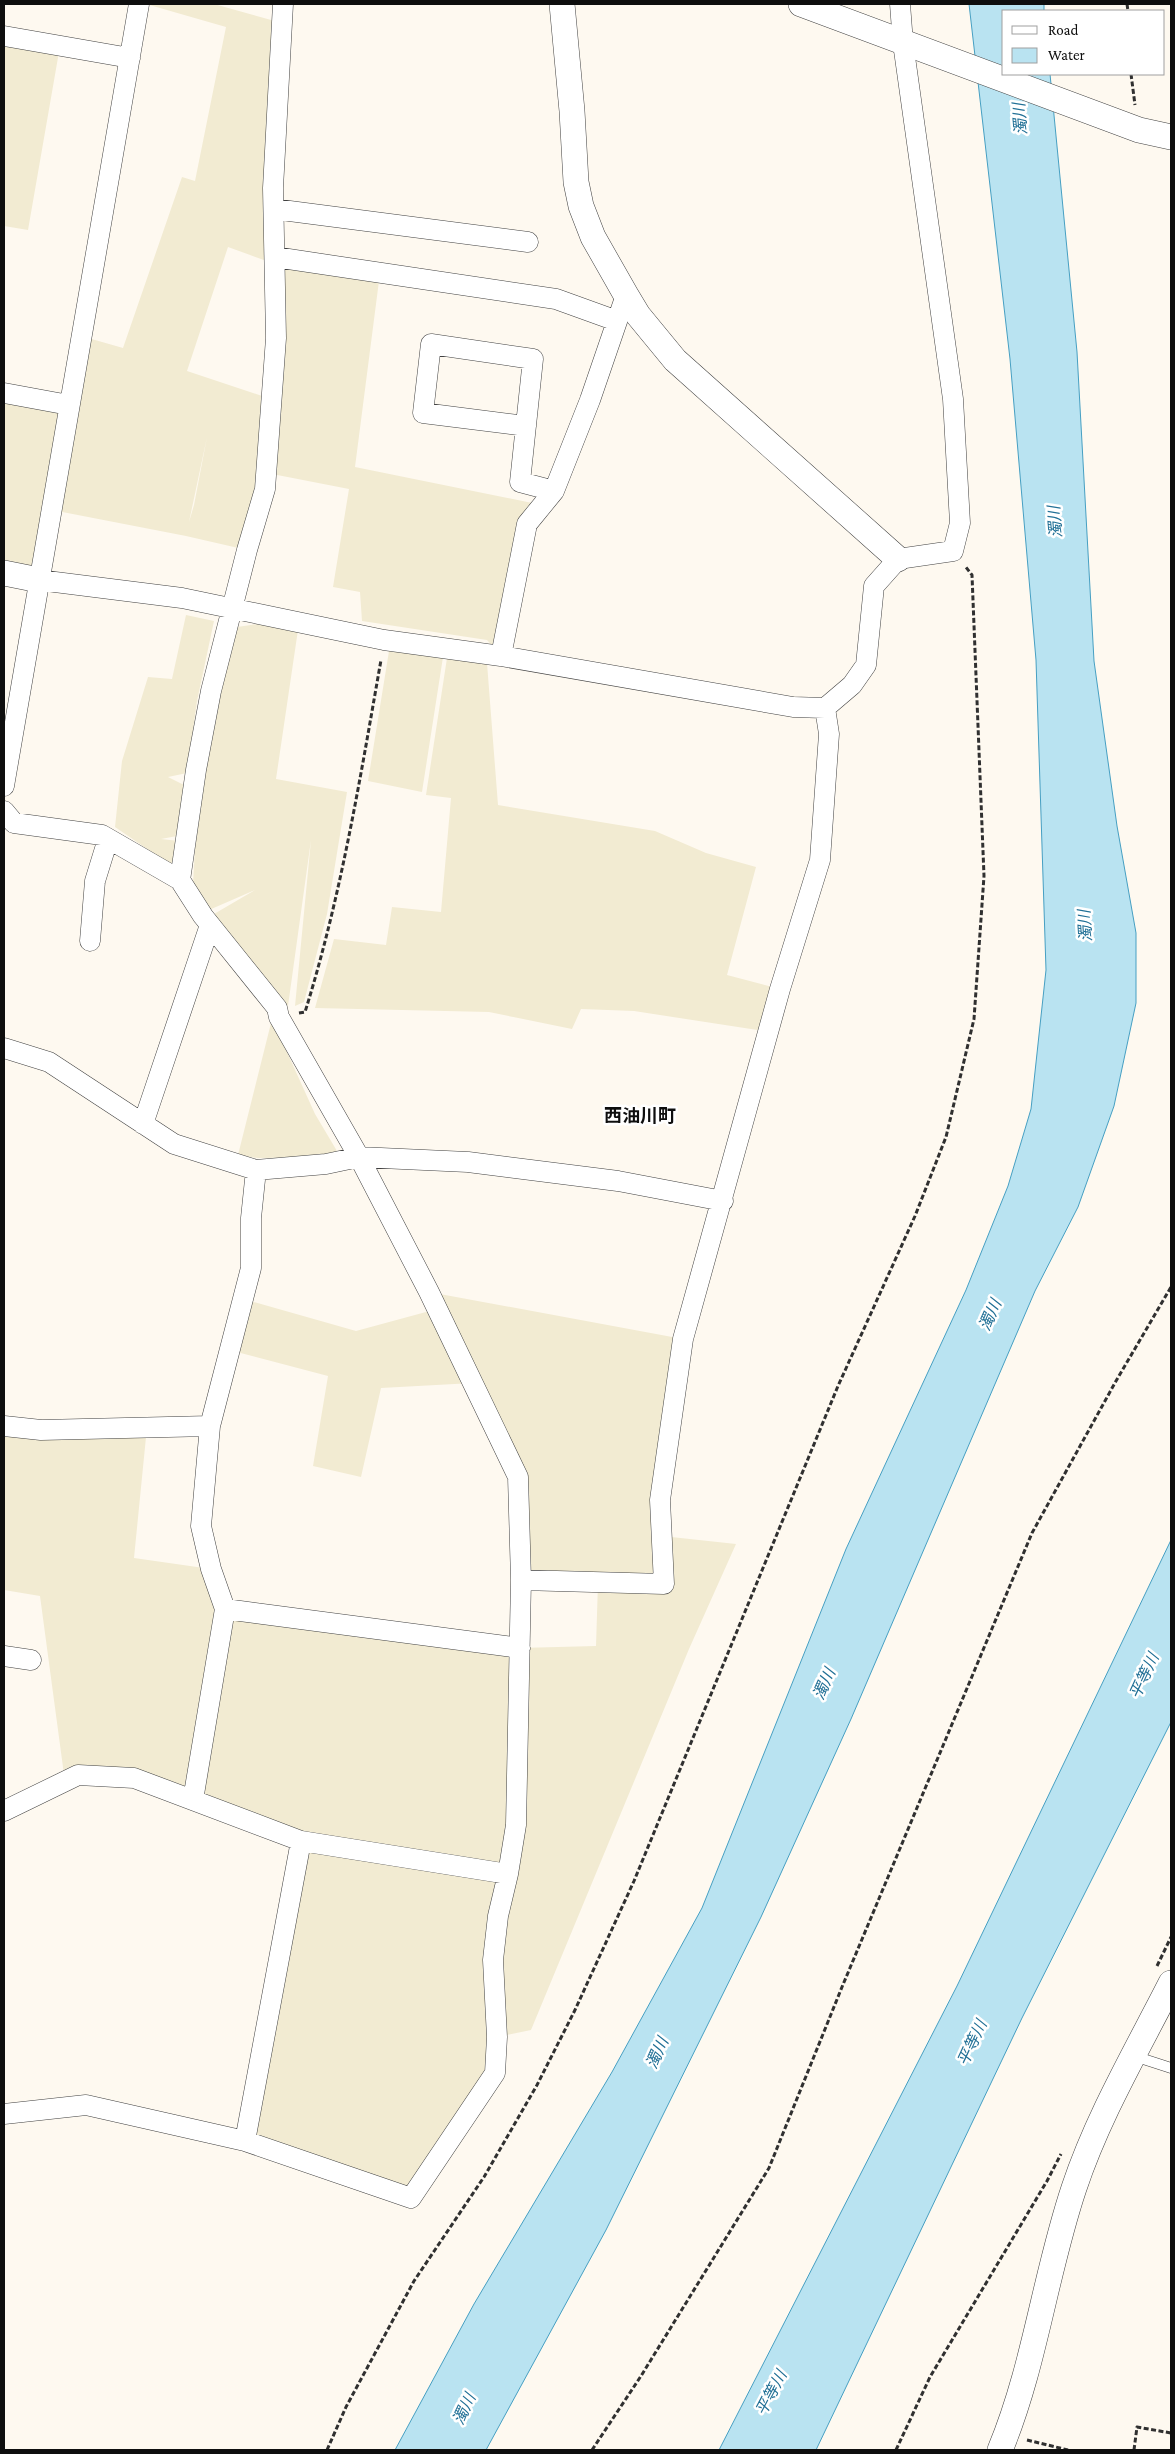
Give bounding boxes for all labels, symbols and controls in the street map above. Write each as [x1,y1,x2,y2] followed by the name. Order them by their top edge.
[1002,10,1165,75] legend
[1048,22,1079,38] text: Road
[1048,47,1085,63] text: Water
[1010,100,1030,136] water label: 濁川
[1045,503,1065,539] water label: 濁川
[1075,907,1095,943] water label: 濁川
[604,1106,676,1126] district label: 西油川町
[976,1295,1005,1333] water label: 濁川
[1126,1649,1163,1701] water label: 平等川
[810,1664,839,1702] water label: 濁川
[954,2016,991,2068] water label: 平等川
[643,2033,672,2071] water label: 濁川
[752,2366,791,2418] water label: 平等川
[450,2389,479,2427] water label: 濁川

